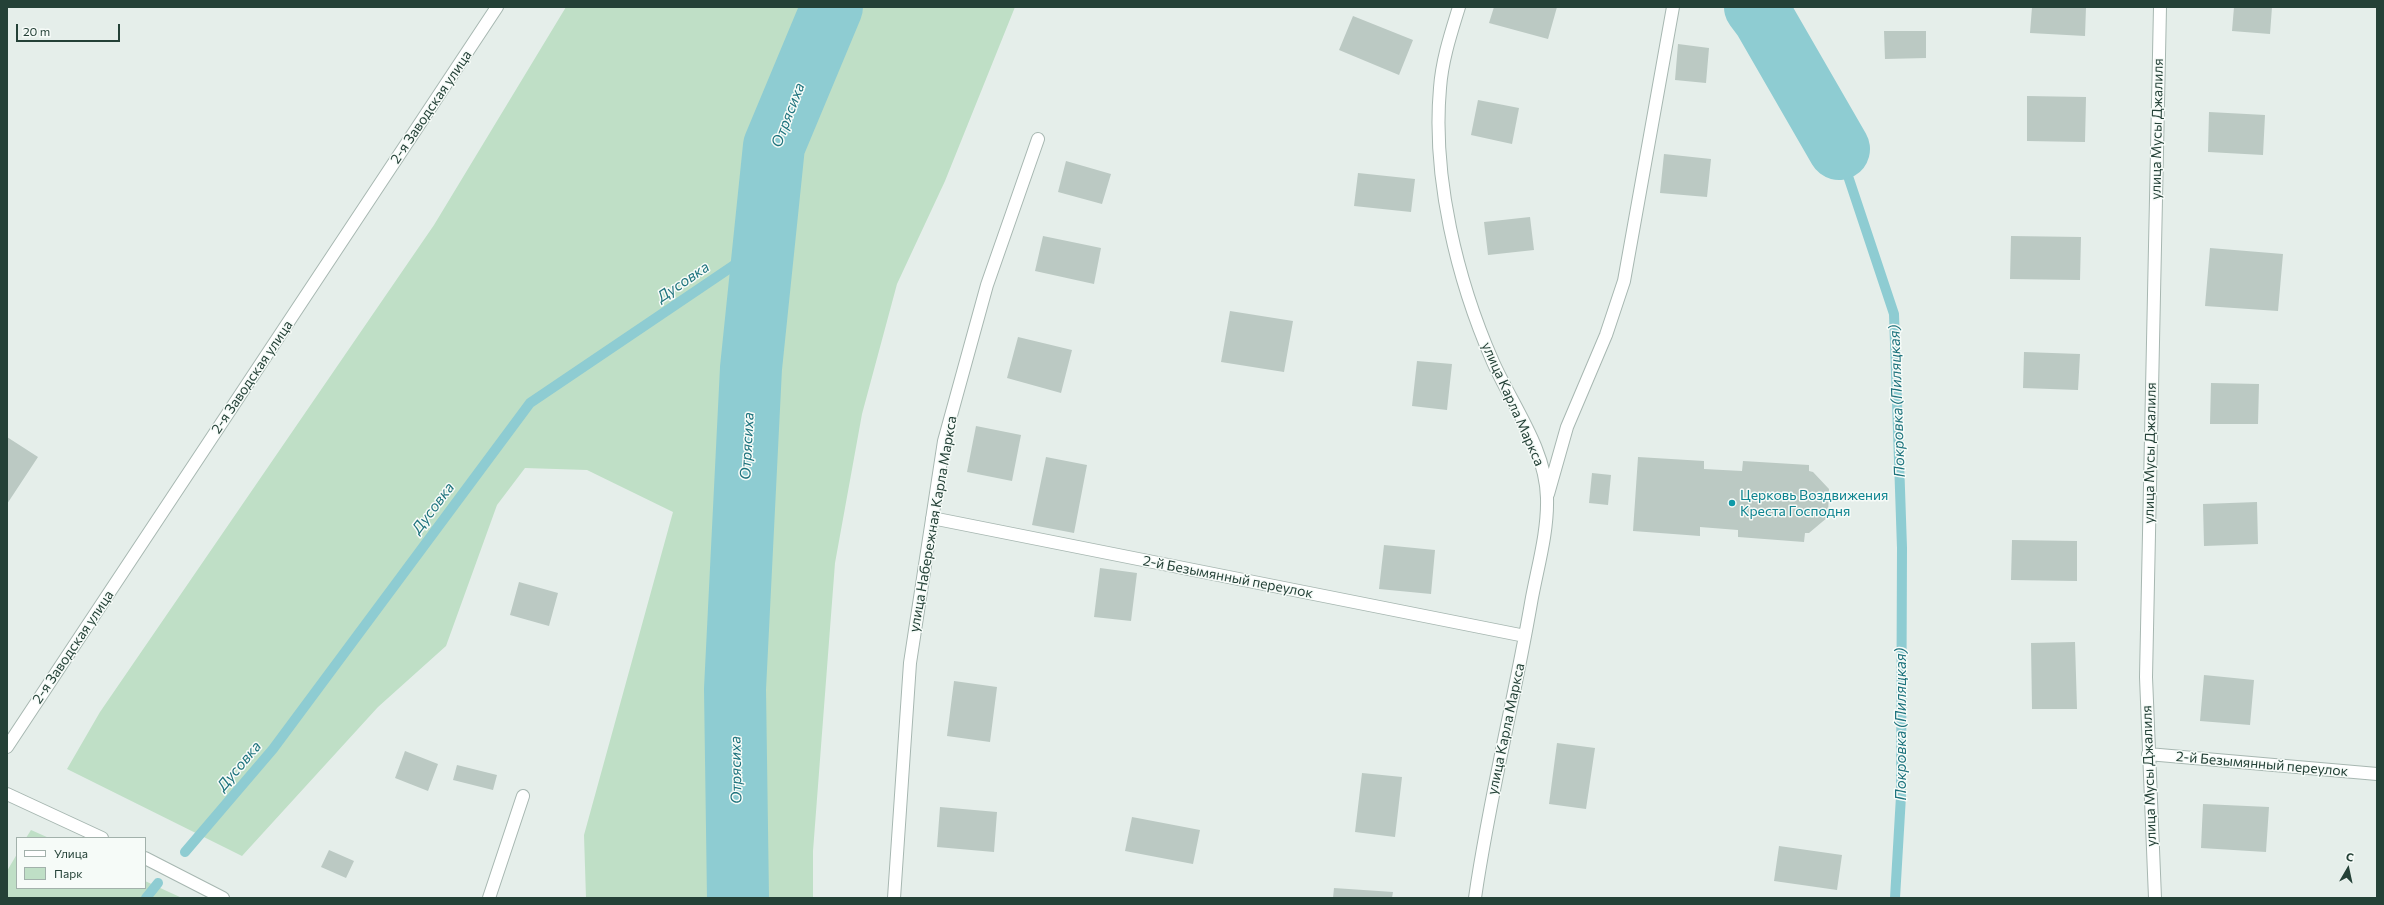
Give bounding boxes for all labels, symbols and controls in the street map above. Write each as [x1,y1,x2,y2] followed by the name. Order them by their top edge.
[18,16,122,42] scale bar
[23,24,50,38] text: 20 m
[387,47,475,167] street label: 2-я Заводская улица
[2147,58,2167,200] street label: улица Мусы Джалиля
[767,80,809,150] water label: Отрясиха
[653,258,713,306] water label: Дусовка
[208,317,296,437] street label: 2-я Заводская улица
[1885,324,1909,478] water label: Покровка (Пиляцкая)
[1478,339,1548,469] street label: улица Карла Маркса
[2140,382,2160,524] street label: улица Мусы Джалиля
[736,412,758,480] water label: Отрясиха
[906,414,960,634] street label: улица Набережная Карла Маркса
[408,479,458,537] water label: Дусовка
[1740,487,1888,520] place label: Церковь Воздвижения Креста Господня
[1727,498,1737,508] marker: Церковь Воздвижения Креста Господня
[1141,552,1315,602] street label: 2-й Безымянный переулок
[29,587,117,707] street label: 2-я Заводская улица
[1892,648,1910,800] water label: Покровка (Пиляцкая)
[1484,662,1528,796] street label: улица Карла Маркса
[2138,705,2160,847] street label: улица Мусы Джалиля
[726,736,746,804] water label: Отрясиха
[213,737,265,795] water label: Дусовка
[2175,748,2349,780] street label: 2-й Безымянный переулок
[16,837,146,889] legend
[54,846,88,860] text: Улица
[2328,849,2368,889] north arrow
[2345,850,2355,864] text: С
[54,866,83,880] text: Парк

